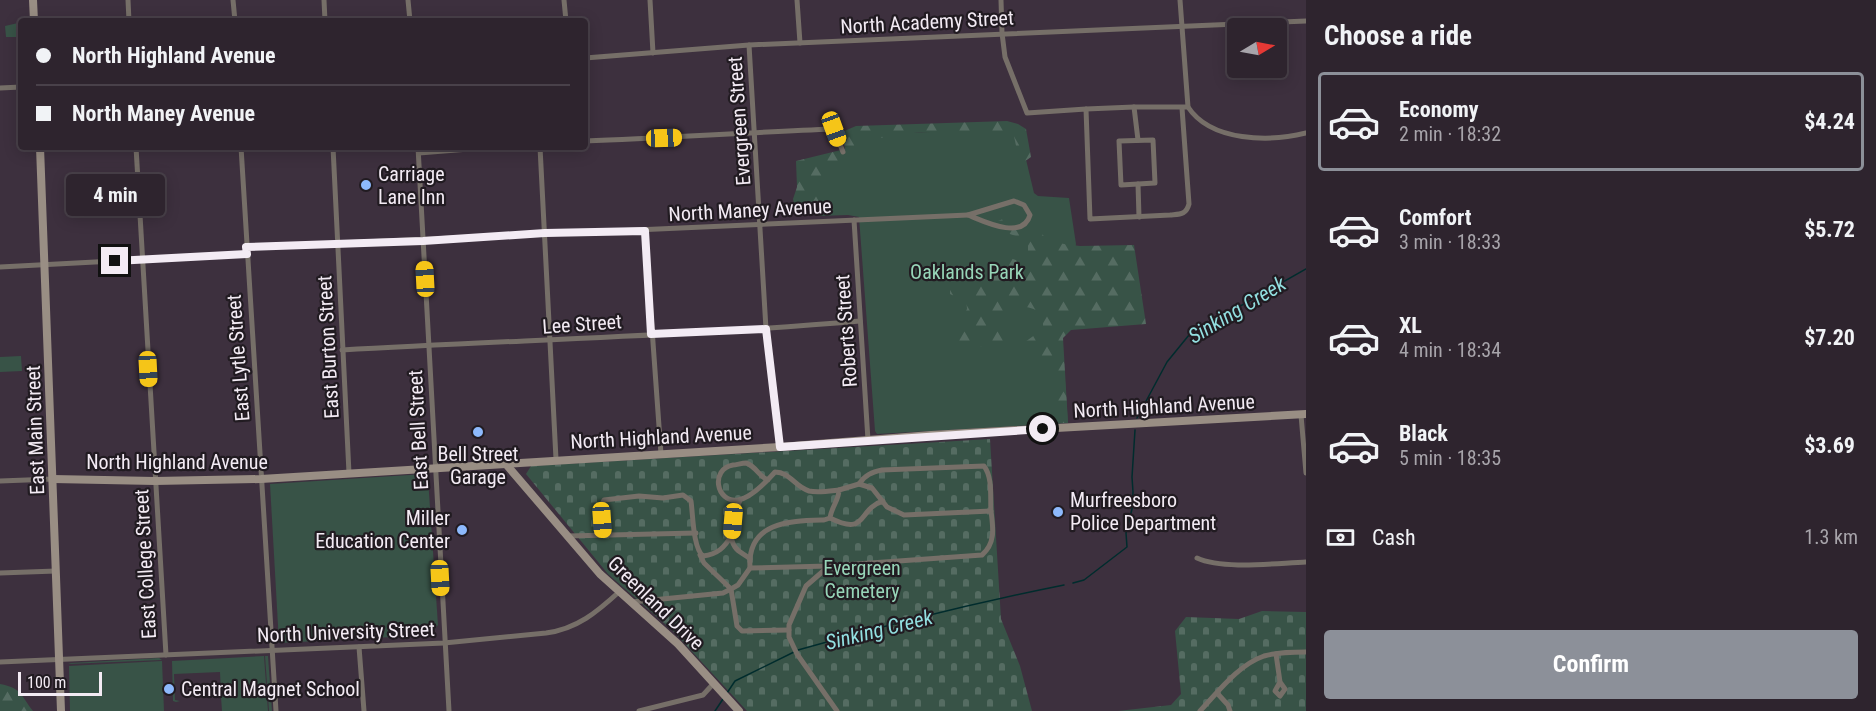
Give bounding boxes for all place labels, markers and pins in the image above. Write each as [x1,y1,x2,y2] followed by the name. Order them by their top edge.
[378,162,445,209] place label: Carriage Lane Inn
[359,178,373,192] marker: Carriage Lane Inn
[471,425,485,439] marker: Bell Street Garage
[438,442,519,489] place label: Bell Street Garage
[1070,488,1216,535] place label: Murfreesboro Police Department
[1051,505,1065,519] marker: Murfreesboro Police Department
[315,506,450,553] place label: Miller Education Center
[455,523,469,537] marker: Miller Education Center
[181,677,360,701] place label: Central Magnet School
[162,682,176,696] marker: Central Magnet School

